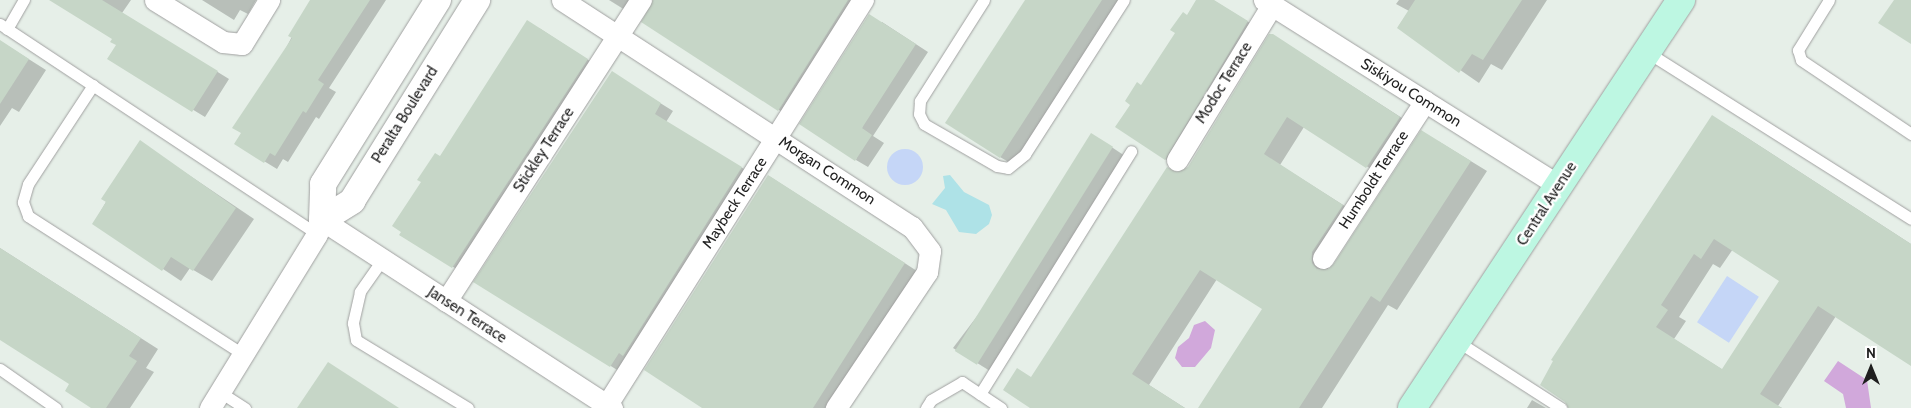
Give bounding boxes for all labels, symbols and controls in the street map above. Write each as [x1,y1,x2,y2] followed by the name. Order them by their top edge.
[1192,39,1256,127] street label: Modoc Terrace
[1357,55,1465,131] street label: Siskiyou Common
[368,63,442,167] street label: Peralta Boulevard
[510,104,578,196] street label: Stickley Terrace
[1335,127,1413,233] street label: Humboldt Terrace
[775,133,879,209] street label: Morgan Common
[699,154,771,252] street label: Maybeck Terrace
[1513,159,1581,249] street label: Central Avenue
[424,283,510,347] street label: Jansen Terrace
[1846,343,1896,393] north arrow
[1866,344,1876,362] text: N

